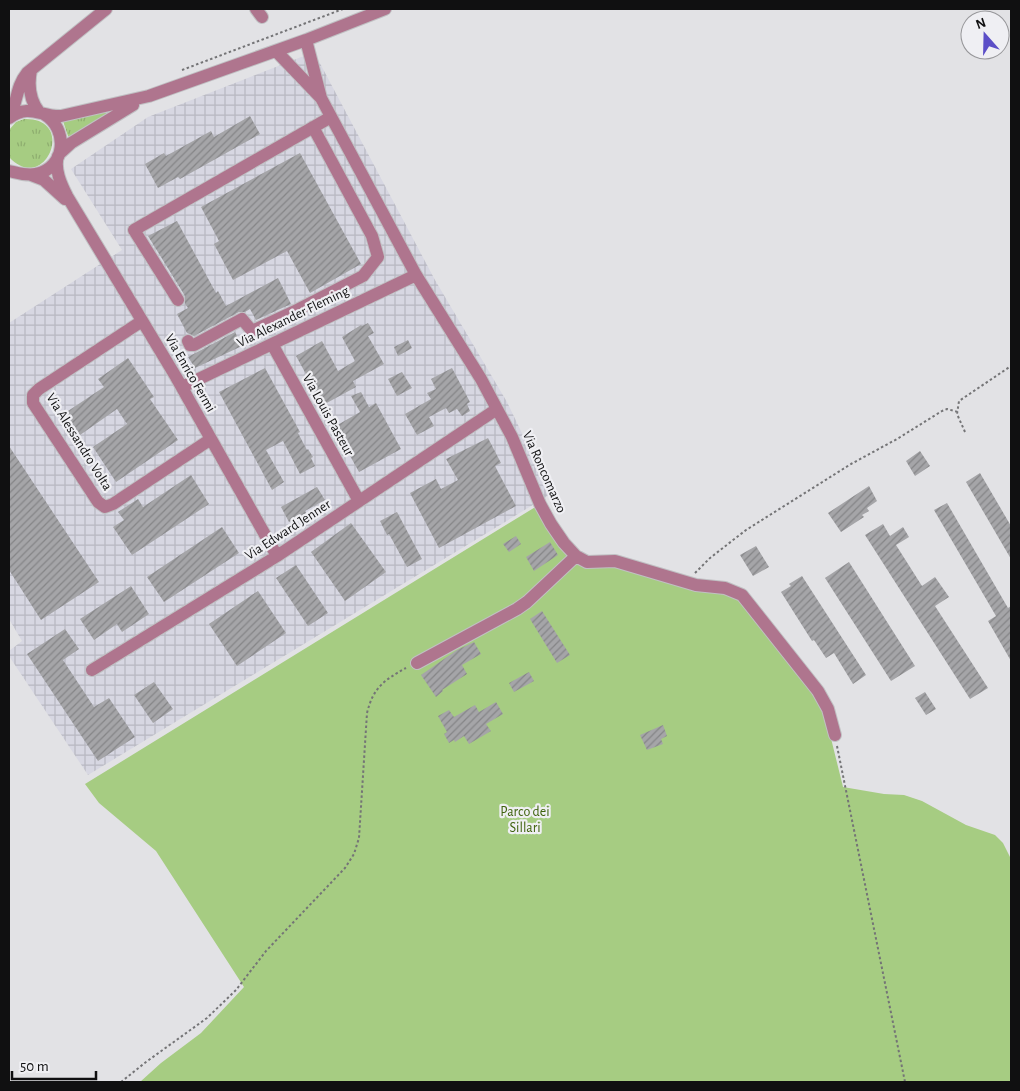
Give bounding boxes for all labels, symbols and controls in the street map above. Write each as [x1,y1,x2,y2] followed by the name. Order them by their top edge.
[960,10,1010,60] north arrow
[974,15,988,32] text: N
[235,284,351,350] street label: Via Alexander Fleming
[162,332,218,414] street label: Via Enrico Fermi
[300,372,357,459] street label: Via Louis Pasteur
[44,391,115,493] street label: Via Alessandro Volta
[520,429,568,515] street label: Via Roncomarzo
[243,497,334,563] street label: Via Edward Jenner
[500,805,550,835] park label: Parco dei Sillari
[12,1048,96,1080] scale bar
[20,1059,49,1074] text: 50 m

